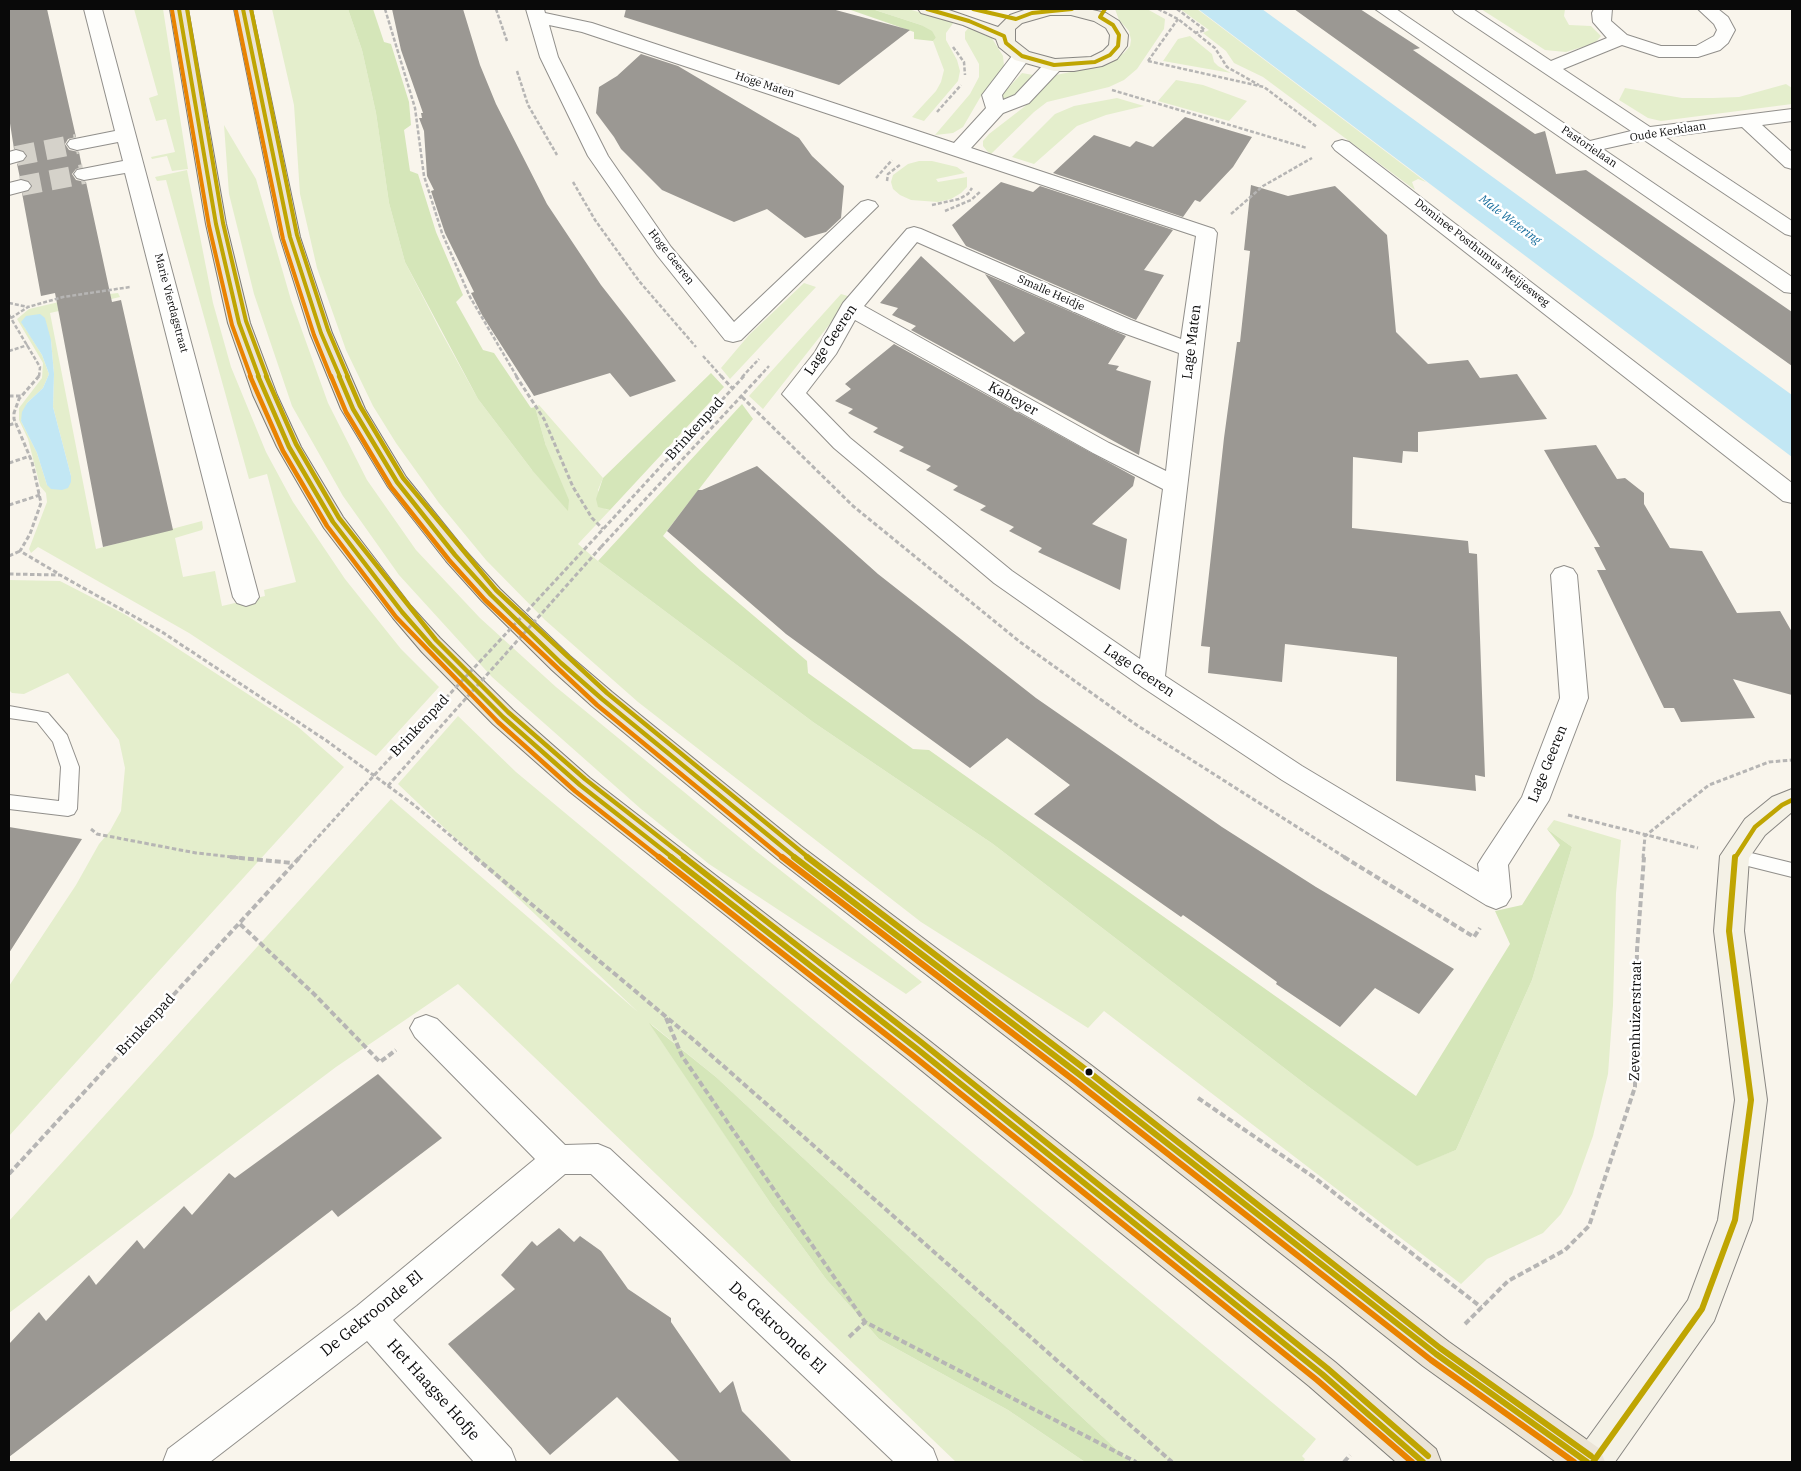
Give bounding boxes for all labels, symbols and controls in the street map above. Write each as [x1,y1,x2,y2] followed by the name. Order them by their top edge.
[734,69,796,101] street label: Hoge Maten
[1629,119,1707,145] street label: Oude Kerklaan
[1559,123,1619,171] street label: Pastorielaan
[1476,192,1544,248] water label: Male Wetering
[1412,196,1552,310] street label: Dominee Posthumus Meijjesweg
[645,227,697,287] street label: Hoge Geeren
[151,252,191,354] street label: Marie Vierdagstraat
[1015,272,1087,314] street label: Smalle Heidje
[801,301,861,379] street label: Lage Geeren
[1179,304,1205,380] street label: Lage Maten
[985,379,1041,419] street label: Kabeyer
[663,394,727,464] street label: Brinkenpad
[1100,641,1178,701] street label: Lage Geeren
[387,692,453,760] street label: Brinkenpad
[1525,723,1571,805] street label: Lage Geeren
[1627,961,1645,1081] street label: Zevenhuizerstraat
[113,991,179,1059] street label: Brinkenpad
[1084,1067,1094,1077] unlabelled marker
[317,1267,427,1361] street label: De Gekroonde El
[725,1278,829,1378] street label: De Gekroonde El
[382,1335,484,1445] street label: Het Haagse Hofje

